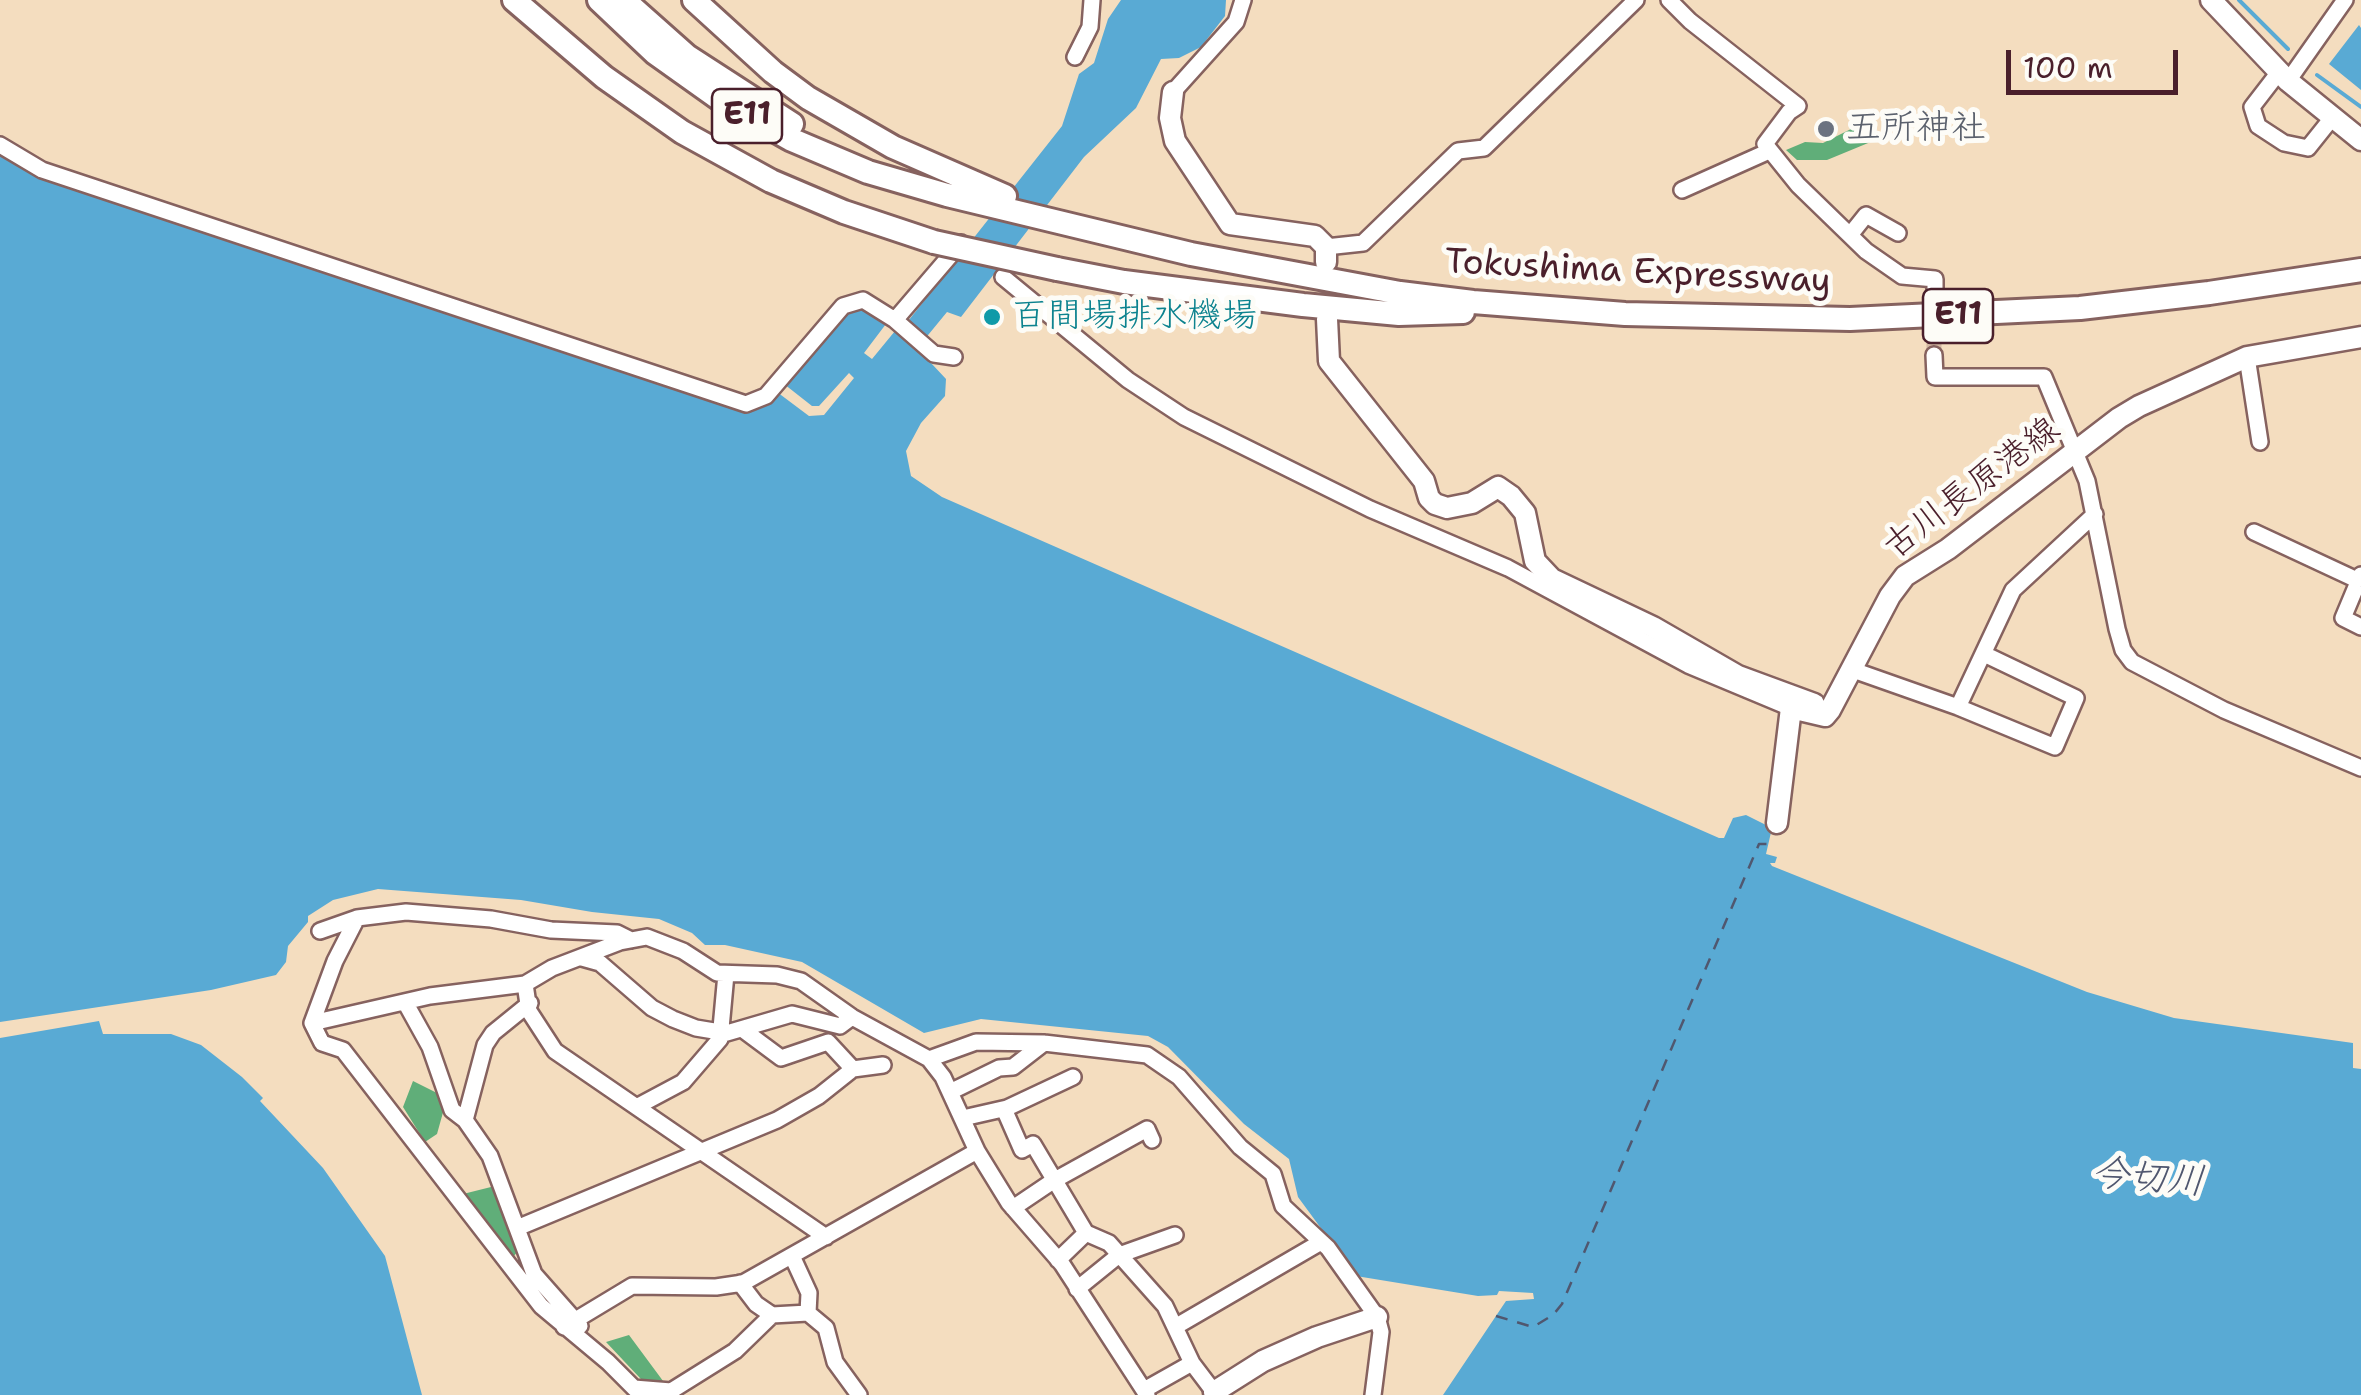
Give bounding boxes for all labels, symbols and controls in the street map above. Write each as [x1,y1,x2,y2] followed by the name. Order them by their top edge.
[2011,30,2184,92] scale bar
[2023,47,2113,88] text: 100 m
[712,89,782,143] road number: E11
[1846,108,1986,150] place label: 五所神社
[1815,118,1837,140] marker: 五所神社
[1444,242,1832,304] street label: Tokushima Expressway
[1923,289,1993,343] road number: E11
[1012,296,1257,338] place label: 百間場排水機場
[981,306,1003,328] marker: 百間場排水機場
[1876,409,2068,569] street label: 古川長原港線
[2089,1151,2207,1207] water label: 今切川

